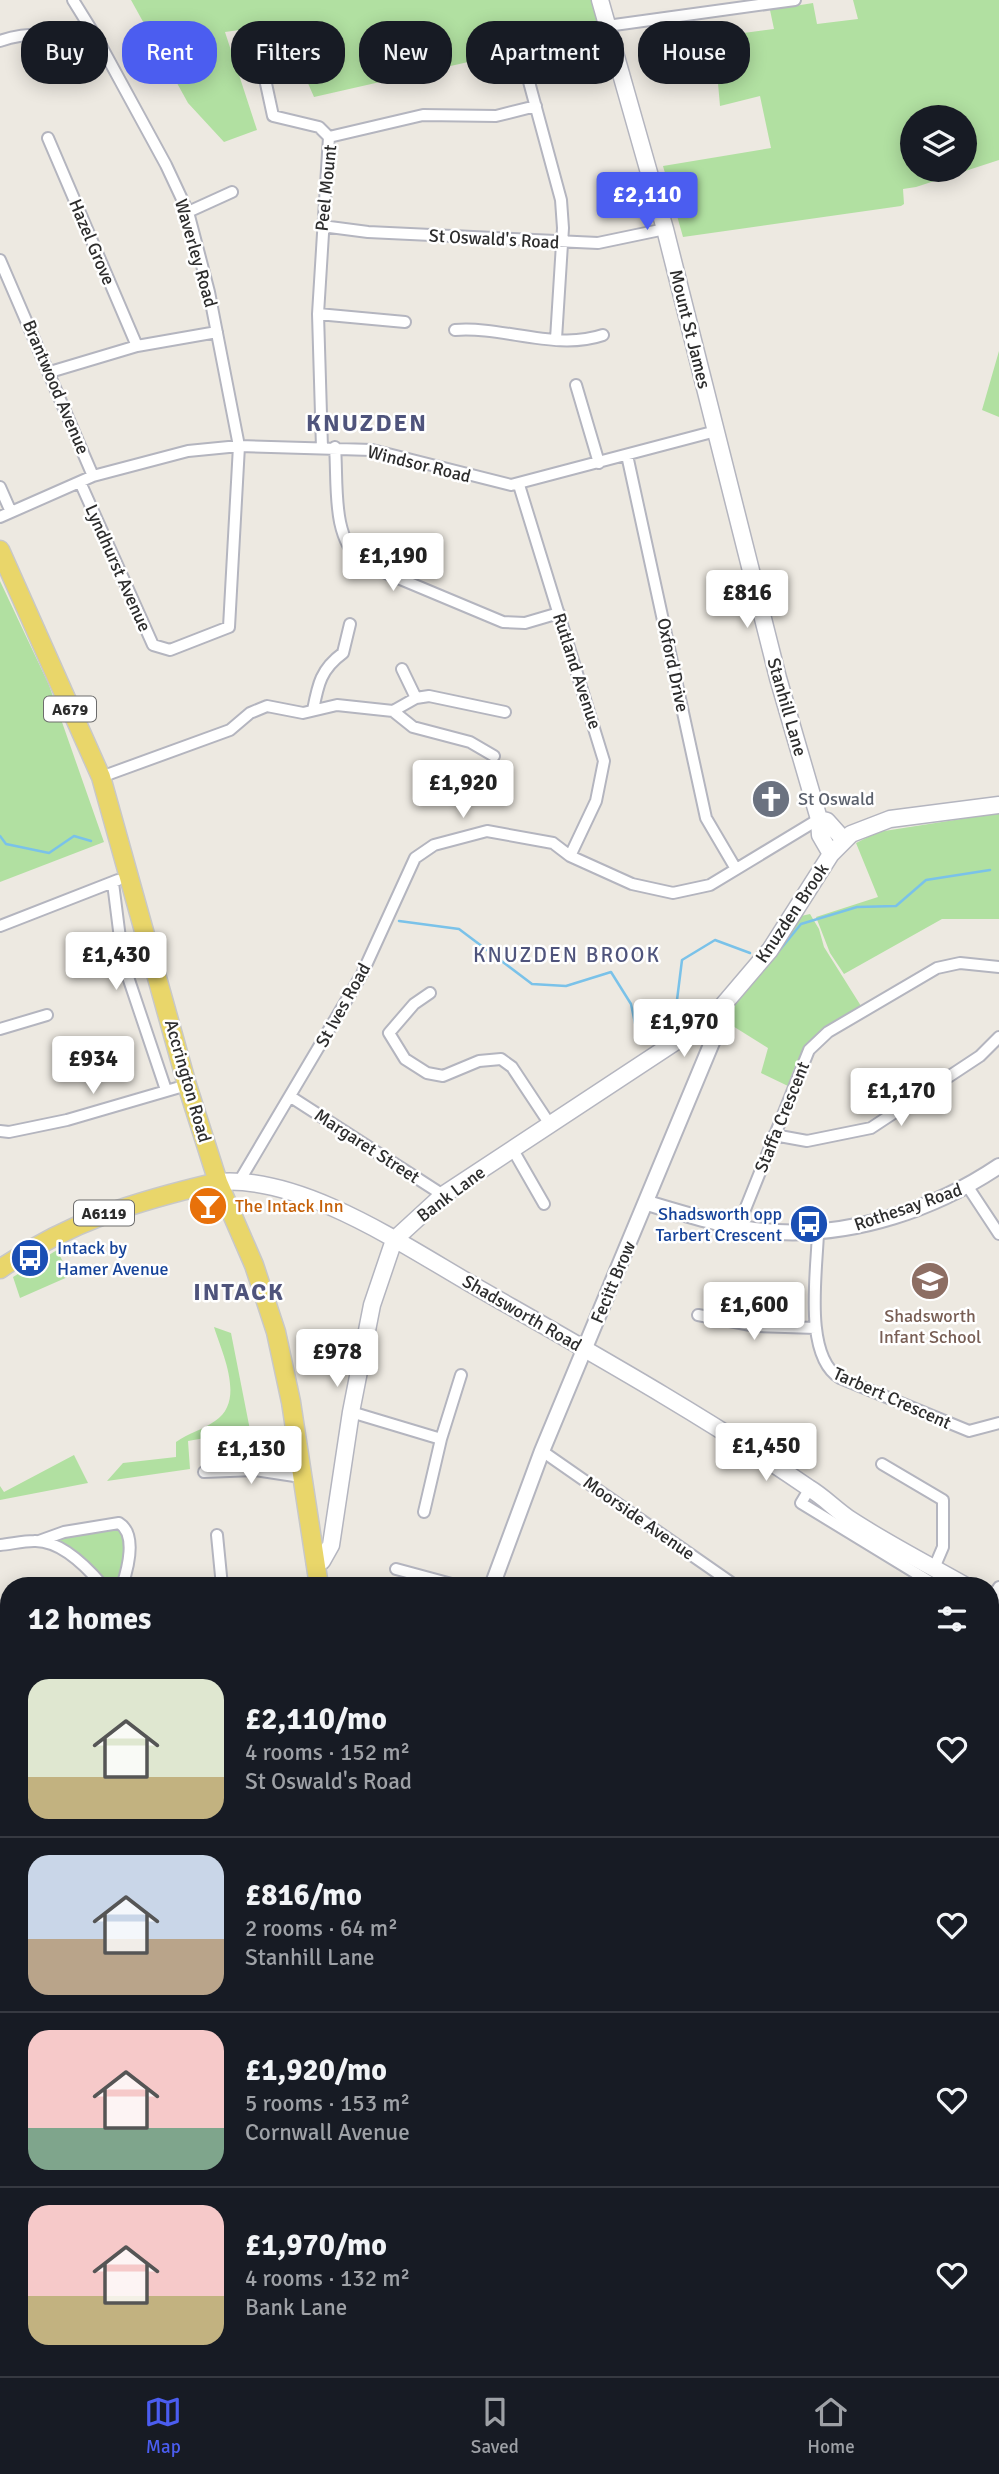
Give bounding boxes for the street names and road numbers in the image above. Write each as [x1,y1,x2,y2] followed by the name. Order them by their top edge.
[311,144,341,232] street label: Peel Mount
[64,196,120,288] street label: Hazel Grove
[170,196,222,310] street label: Waverley Road
[428,225,560,253] street label: St Oswald's Road
[665,267,715,391] street label: Mount St James
[18,317,94,457] street label: Brantwood Avenue
[365,441,473,487] street label: Windsor Road
[80,501,156,635] street label: Lyndhurst Avenue
[548,610,606,732] street label: Rutland Avenue
[652,616,694,714] street label: Oxford Drive
[762,655,812,759] street label: Stanhill Lane
[44,696,96,722] road number: A679
[751,859,833,967] street label: Knuzden Brook
[311,959,375,1051] street label: St Ives Road
[160,1017,216,1145] street label: Accrington Road
[750,1058,814,1176] street label: Staffa Crescent
[310,1104,424,1188] street label: Margaret Street
[412,1161,490,1227] street label: Bank Lane
[851,1178,965,1236] street label: Rothesay Road
[74,1200,134,1226] road number: A6119
[586,1238,640,1326] street label: Fecitt Brow
[458,1270,586,1356] street label: Shadsworth Road
[830,1362,954,1434] street label: Tarbert Crescent
[579,1471,699,1565] street label: Moorside Avenue

